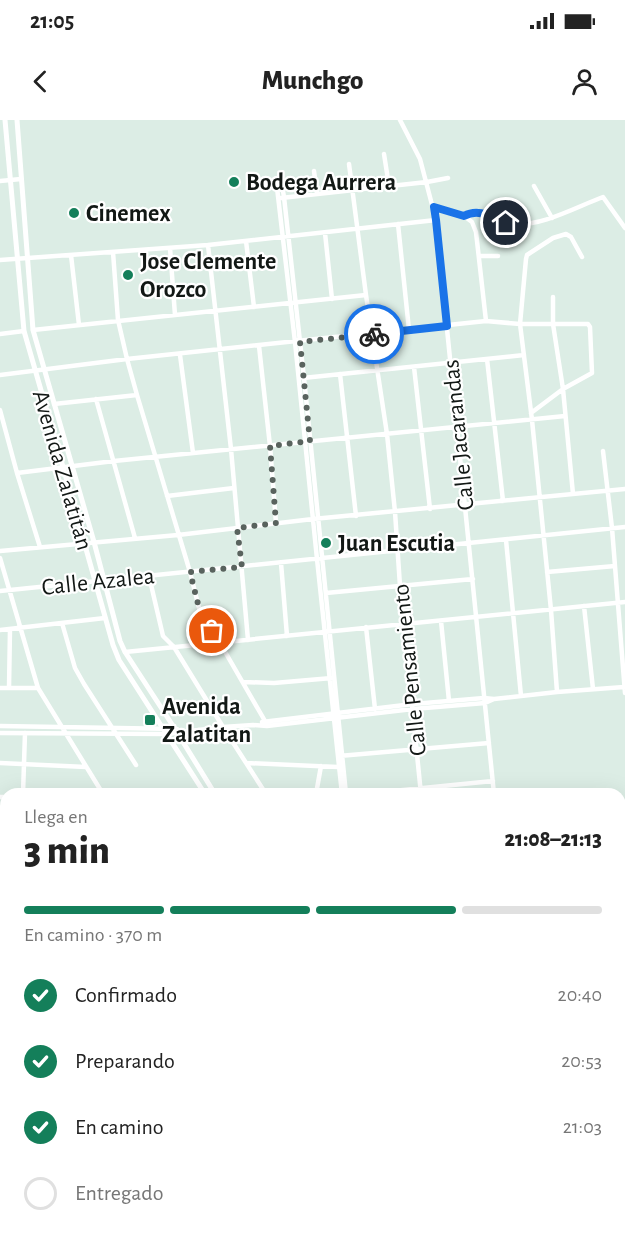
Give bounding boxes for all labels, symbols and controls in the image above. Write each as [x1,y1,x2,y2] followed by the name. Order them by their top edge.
[30,10,74,32] text: 21:05
[24,65,57,98] icon: back
[568,65,601,98] icon: person
[262,67,363,94] text: Munchgo
[246,171,396,195] place label: Bodega Aurrera
[227,175,241,189] marker: Bodega Aurrera
[480,197,531,248] pin
[86,202,170,226] place label: Cinemex
[67,206,81,220] marker: Cinemex
[489,206,522,239] icon: home
[140,250,276,302] place label: Jose Clemente Orozco
[121,268,135,282] marker: Jose Clemente Orozco
[344,304,404,364] courier
[358,318,391,351] icon: bike
[439,358,479,511] street label: Calle Jacarandas
[28,388,96,553] street label: Avenida Zalatitán
[338,532,455,556] place label: Juan Escutia
[319,536,333,550] marker: Juan Escutia
[40,564,156,600] street label: Calle Azalea
[389,583,431,757] street label: Calle Pensamiento
[186,605,237,656] pin
[195,614,228,647] icon: bag
[162,695,251,747] place label: Avenida Zalatitan
[143,713,157,727] marker: Avenida Zalatitan
[24,807,88,827] text: Llega en
[505,828,602,850] text: 21:08–21:13
[24,832,110,871] text: 3 min
[24,925,162,945] text: En camino · 370 m
[24,979,57,1012] icon: check
[75,984,177,1006] text: Confirmado
[558,985,602,1005] text: 20:40
[24,1045,57,1078] icon: check
[75,1050,175,1072] text: Preparando
[561,1051,602,1071] text: 20:53
[24,1111,57,1144] icon: check
[75,1116,164,1138] text: En camino
[563,1117,602,1137] text: 21:03
[75,1182,164,1204] text: Entregado

